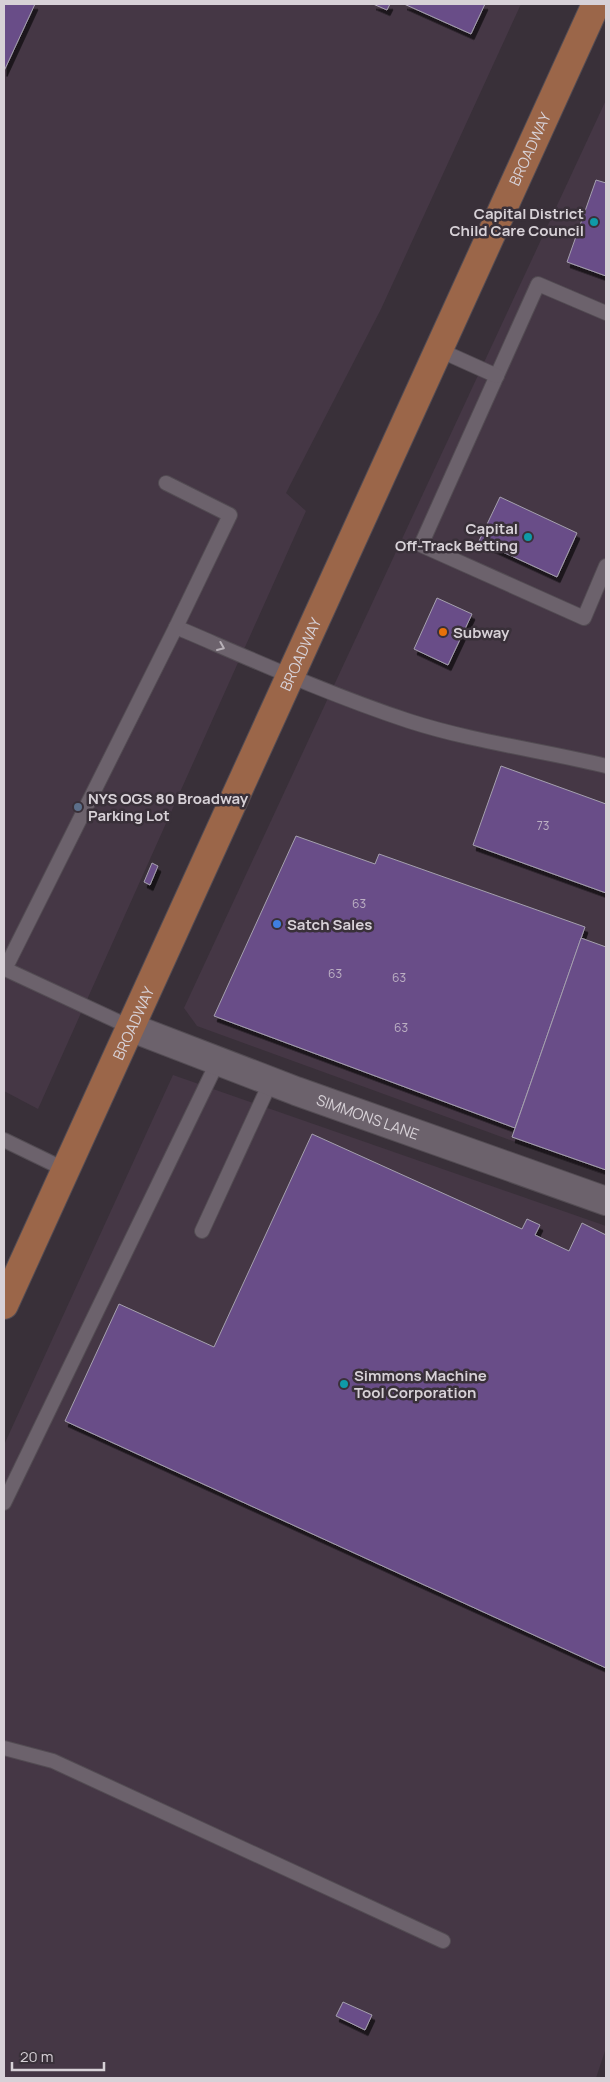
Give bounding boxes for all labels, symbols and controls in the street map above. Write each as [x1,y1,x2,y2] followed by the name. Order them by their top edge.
[504,108,556,189] street label: BROADWAY
[449,203,584,241] place label: Capital District Child Care Council
[588,216,600,228] marker: Capital District Child Care Council
[395,518,518,556] place label: Capital Off-Track Betting
[522,531,534,543] marker: Capital Off-Track Betting
[274,614,326,694] street label: BROADWAY
[453,622,510,643] place label: Subway
[437,626,449,638] marker: Subway
[216,640,225,651] one-way arrow
[88,788,249,826] place label: NYS OGS 80 Broadway Parking Lot
[72,801,84,813] marker: NYS OGS 80 Broadway Parking Lot
[537,817,549,834] house number: 73
[352,895,366,912] house number: 63
[287,914,372,935] place label: Satch Sales
[271,918,283,930] marker: Satch Sales
[328,965,342,982] house number: 63
[392,969,406,986] house number: 63
[107,983,159,1063] street label: BROADWAY
[394,1019,408,1036] house number: 63
[314,1089,422,1144] street label: SIMMONS LANE
[354,1365,487,1403] place label: Simmons Machine Tool Corporation
[338,1378,350,1390] marker: Simmons Machine Tool Corporation
[12,2040,105,2072] scale bar
[20,2046,53,2067] text: 20 m

